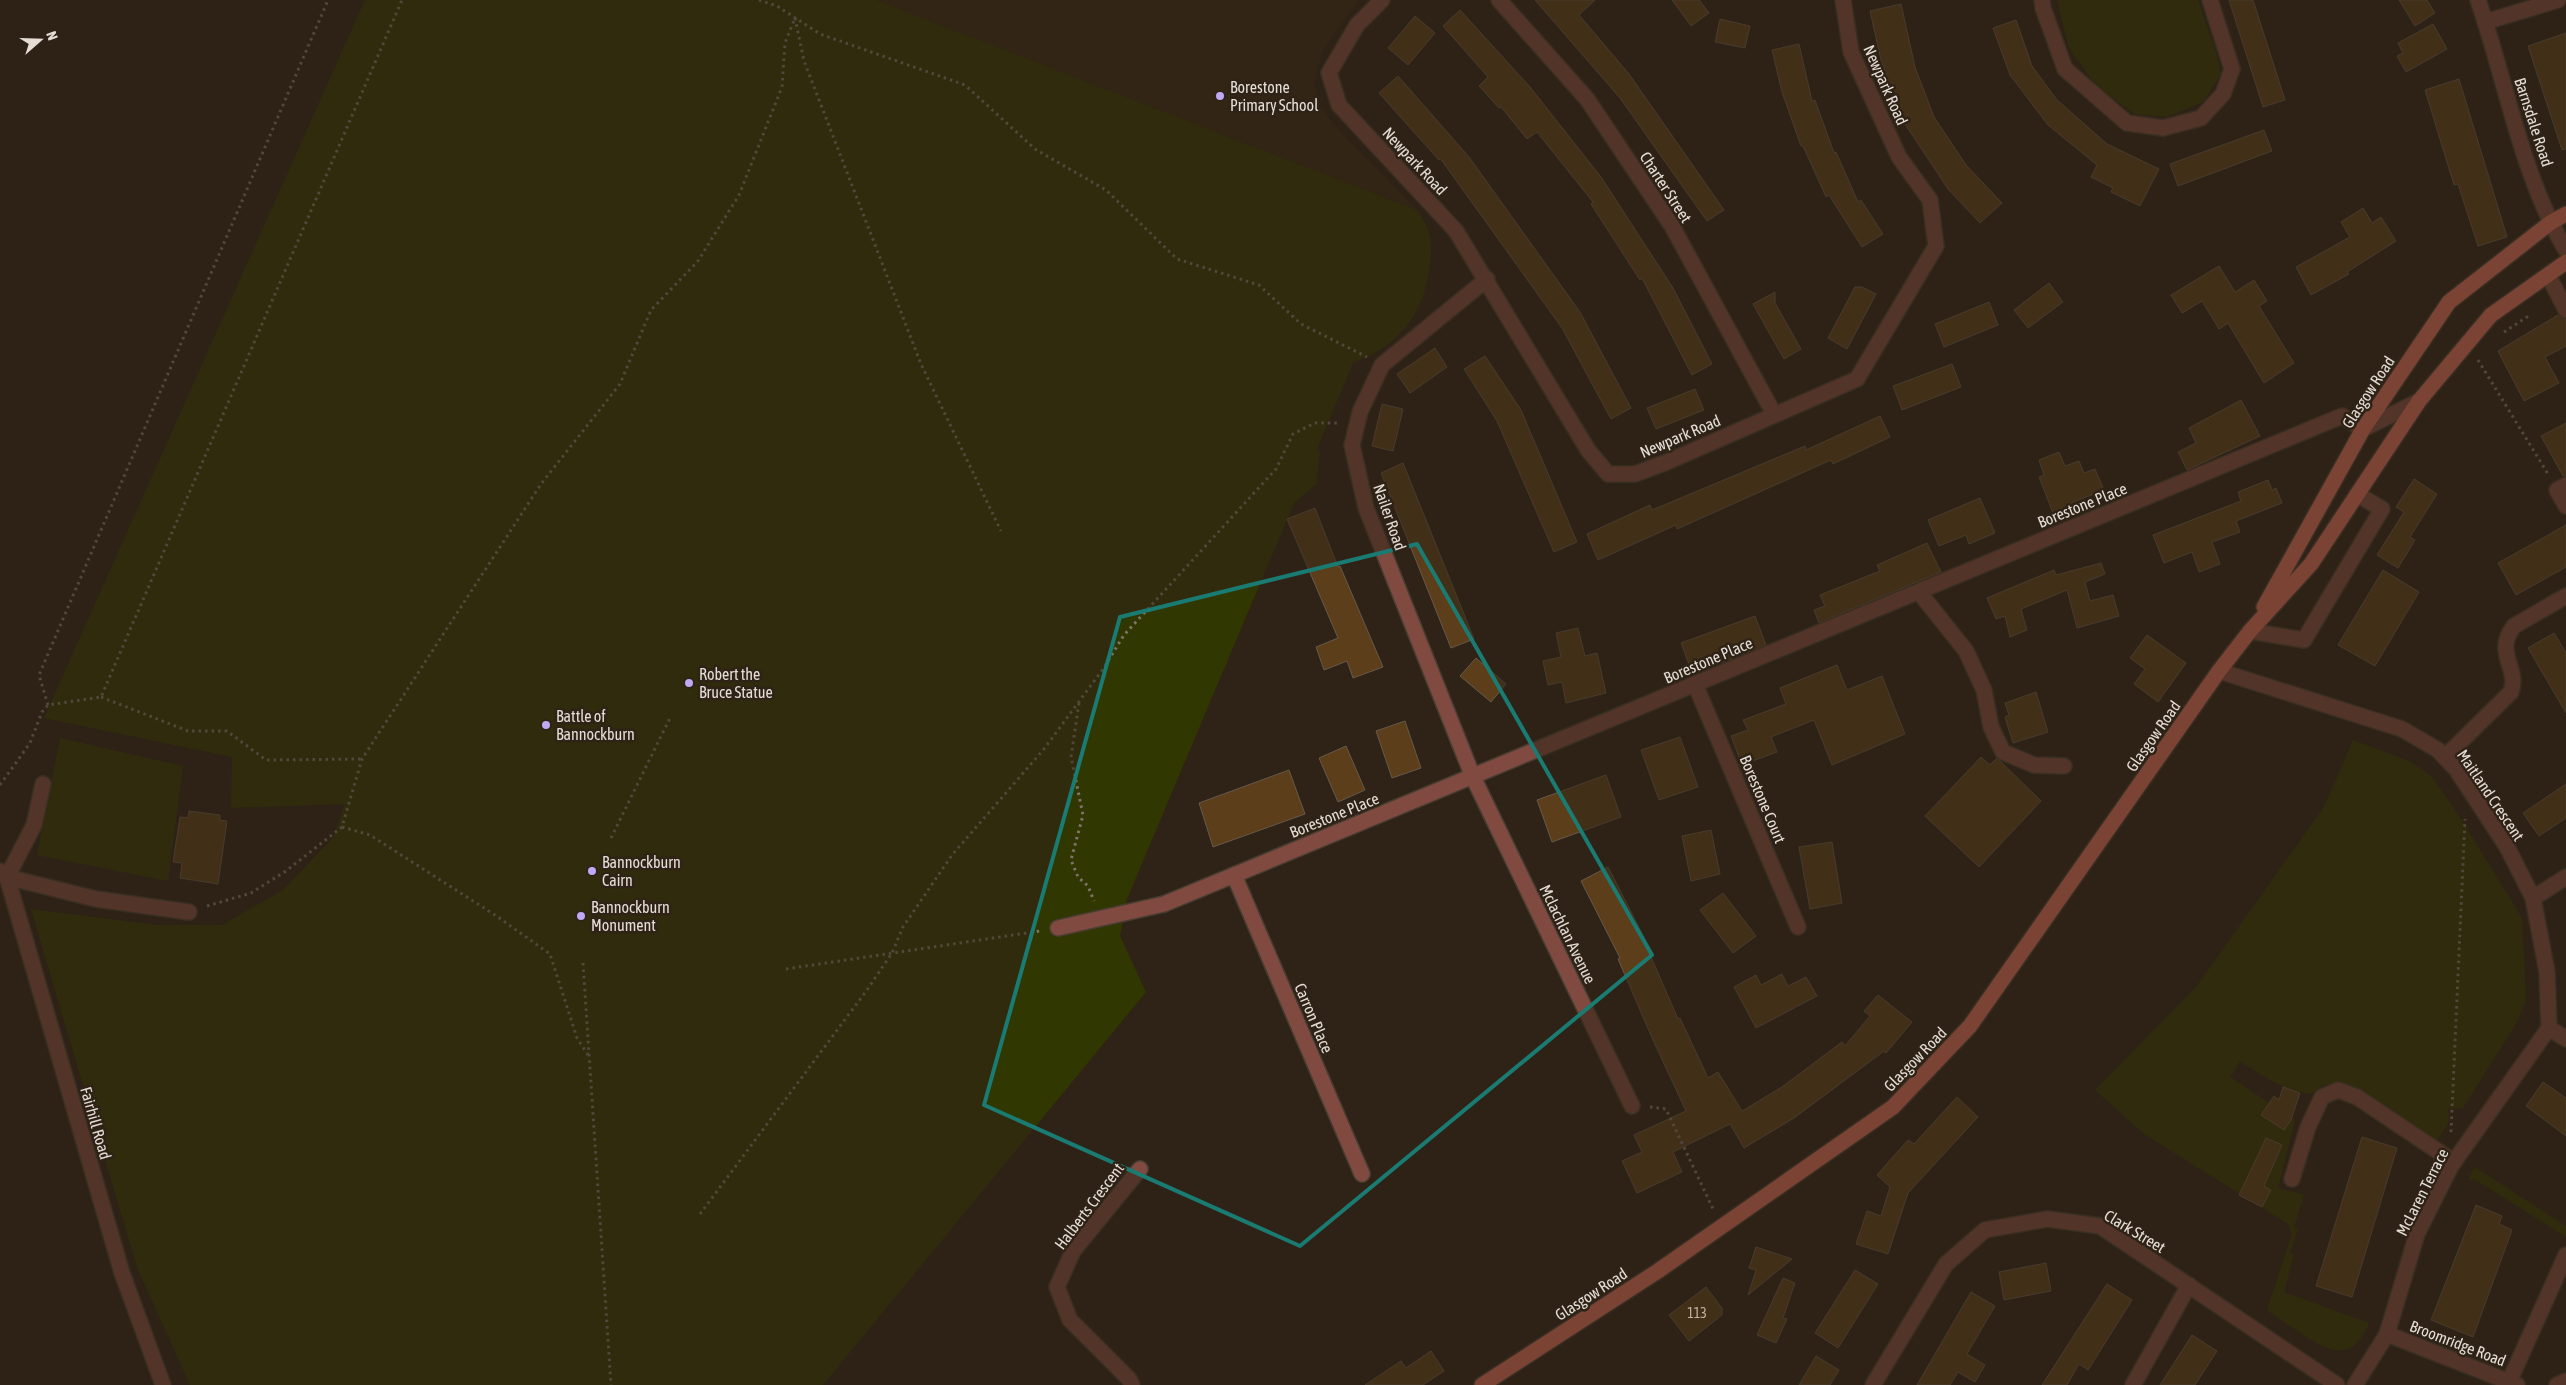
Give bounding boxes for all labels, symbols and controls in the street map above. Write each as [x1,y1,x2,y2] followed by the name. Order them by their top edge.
[15,15,65,65] north arrow
[43,29,61,42] text: N
[1859,42,1912,128] street label: Newpark Road
[2511,75,2557,169] street label: Barnsdale Road
[1230,78,1319,115] place label: Borestone Primary School
[1214,90,1226,102] marker: Borestone Primary School
[1378,124,1451,199] street label: Newpark Road
[1636,148,1696,226] street label: Charter Street
[2338,353,2399,432] street label: Glasgow Road
[1637,411,1723,462] street label: Newpark Road
[2035,479,2129,531] street label: Borestone Place
[1370,481,1410,553] street label: Nailer Road
[1661,633,1755,687] street label: Borestone Place
[699,665,773,701] place label: Robert the Bruce Statue
[683,677,695,689] marker: Robert the Bruce Statue
[2122,697,2185,775] street label: Glasgow Road
[556,707,635,743] place label: Battle of Bannockburn
[540,719,552,731] marker: Battle of Bannockburn
[2454,746,2528,844] street label: Maitland Crescent
[1736,752,1790,846] street label: Borestone Court
[1287,789,1381,841] street label: Borestone Place
[602,853,681,889] place label: Bannockburn Cairn
[586,865,598,877] marker: Bannockburn Cairn
[1536,882,1600,986] street label: Mclachlan Avenue
[591,898,670,934] place label: Bannockburn Monument
[575,910,587,922] marker: Bannockburn Monument
[1291,980,1337,1056] street label: Carron Place
[1880,1023,1951,1095] street label: Glasgow Road
[77,1085,115,1161] street label: Fairhill Road
[2392,1145,2452,1239] street label: McLaren Terrace
[1051,1159,1127,1253] street label: Halberts Crescent
[2101,1206,2169,1256] street label: Clark Street
[1552,1264,1631,1325] street label: Glasgow Road
[1687,1305,1707,1321] house number: 113
[2407,1316,2509,1371] street label: Broomridge Road

